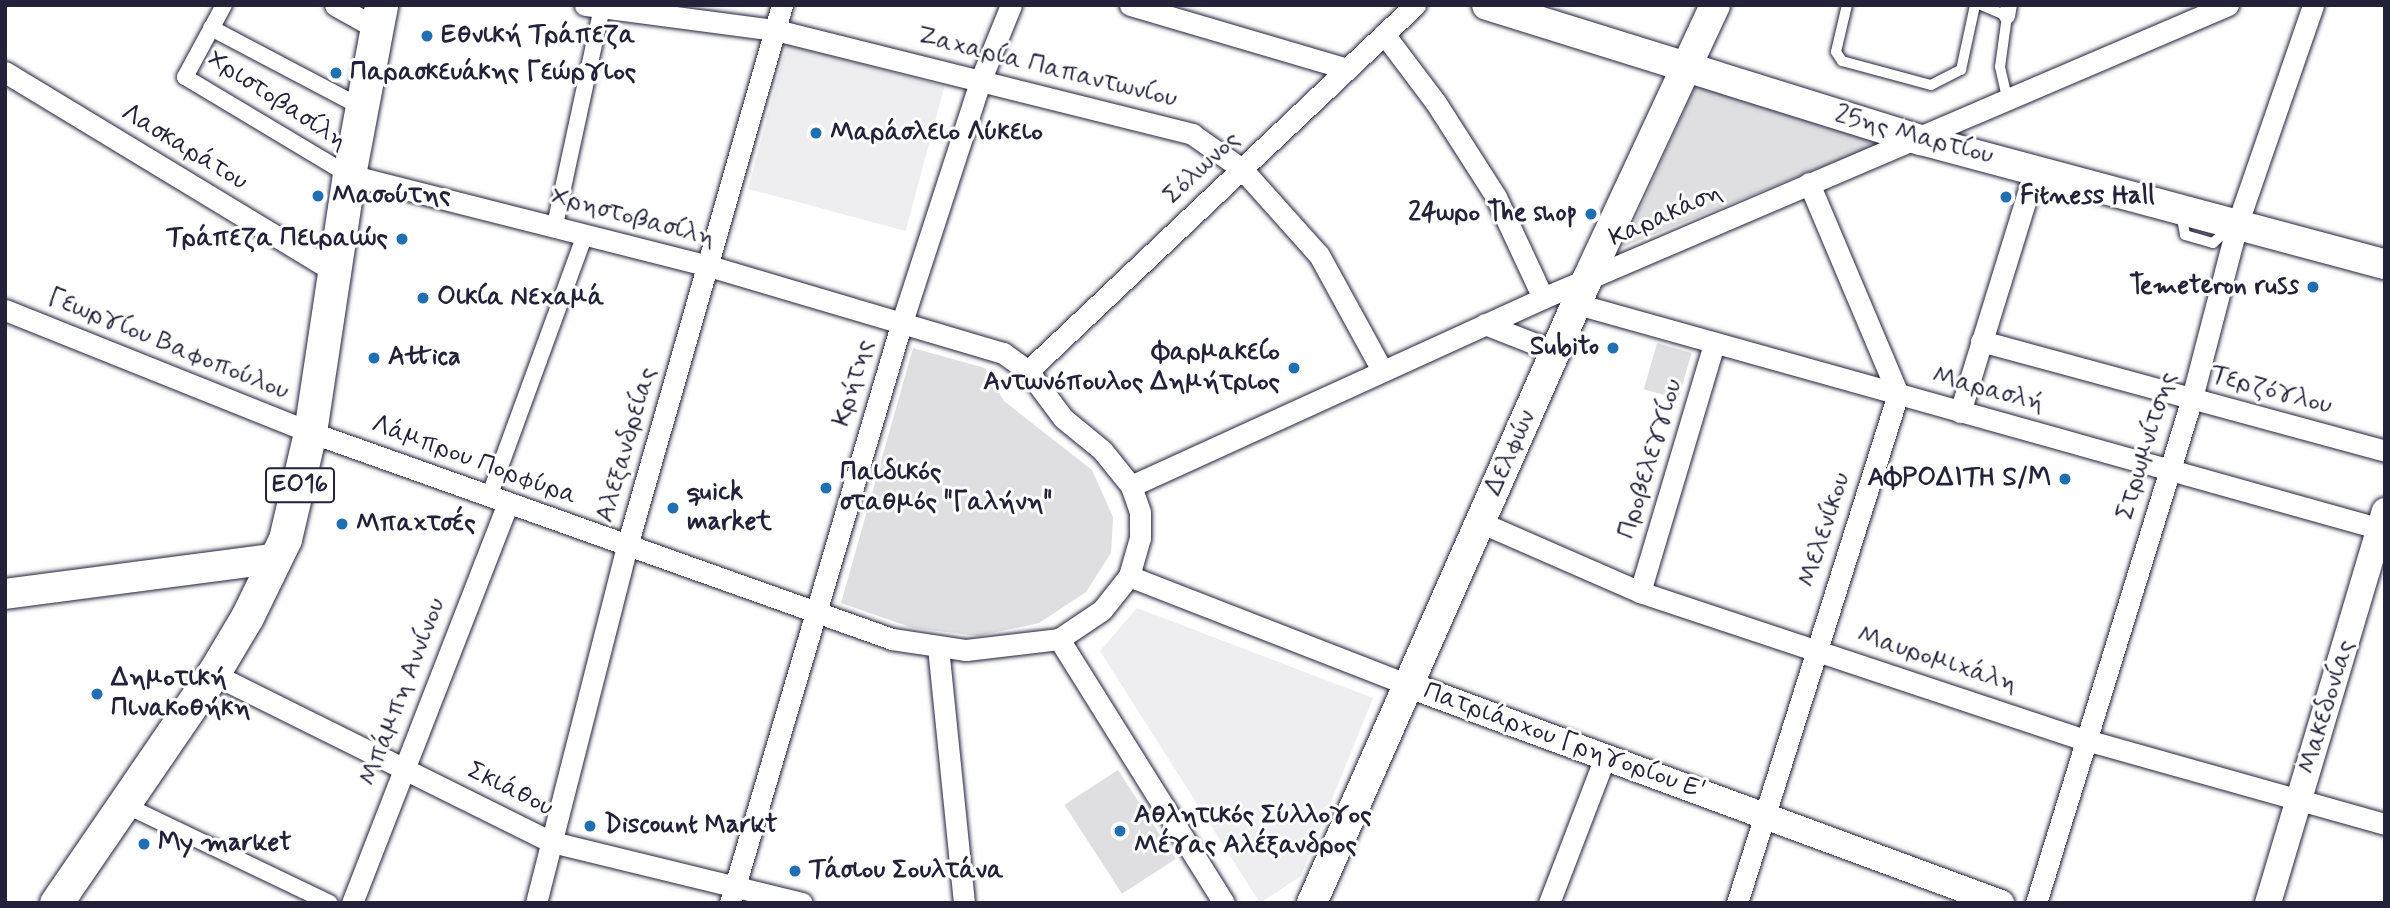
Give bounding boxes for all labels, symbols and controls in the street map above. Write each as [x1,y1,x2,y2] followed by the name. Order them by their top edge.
[441,20,635,52] place label: Εθνική Τράπεζα
[914,21,1180,115] street label: Ζαχαρία Παπαντωνίου
[419,28,435,44] marker: Εθνική Τράπεζα
[201,44,353,158] street label: Χριστοβασίλη
[350,57,636,89] place label: Παρασκευάκης Γεώργιος
[328,65,344,81] marker: Παρασκευάκης Γεώργιος
[115,98,253,198] street label: Λασκαράτου
[1831,100,1997,172] street label: 25ης Μαρτίου
[830,117,1043,149] place label: Μαράσλειο Λύκειο
[808,125,824,141] marker: Μαράσλειο Λύκειο
[1157,125,1247,211] street label: Σόλωνος
[1605,177,1727,255] street label: Καρακάση
[332,180,451,212] place label: Μασούτης
[548,181,718,255] street label: Χρηστοβασίλη
[2020,181,2153,213] place label: Fitness Hall
[310,188,326,204] marker: Μασούτης
[1998,189,2014,205] marker: Fitness Hall
[1408,198,1577,230] place label: 24ωρο The shop
[1583,206,1599,222] marker: 24ωρο The shop
[166,223,388,255] place label: Τράπεζα Πειραιώς
[394,231,410,247] marker: Τράπεζα Πειραιώς
[2129,271,2299,303] place label: Temeteron russ
[2305,279,2321,295] marker: Temeteron russ
[43,282,293,408] street label: Γεωργίου Βαφοπούλου
[437,282,604,314] place label: Οικία Νεχαμά
[415,290,431,306] marker: Οικία Νεχαμά
[1530,332,1599,364] place label: Subito
[827,336,881,430] street label: Κρήτης
[983,337,1280,398] place label: Φαρμακείο Αντωνόπουλος Δημήτριος
[1605,340,1621,356] marker: Subito
[388,342,461,374] place label: Attica
[366,350,382,366] marker: Attica
[1286,360,1302,376] marker: Φαρμακείο Αντωνόπουλος Δημήτριος
[1929,360,2047,420] street label: Μαρασλή
[2207,360,2335,422] street label: Τερζόγλου
[590,364,664,526] street label: Αλεξανδρείας
[2110,368,2184,524] street label: Στρωμνίτσης
[1612,375,1690,543] street label: Προβελεγγίου
[1478,405,1544,501] street label: Δελφών
[367,409,581,513] street label: Λάμπρου Πορφύρα
[840,457,1052,518] place label: Παιδικός σταθμός "Γαλήνη"
[1868,463,2051,495] place label: ΑΦΡΟΔΙΤΗ S/M
[265,464,335,506] road number: ΕΟ16
[1792,469,1858,591] street label: Μελενίκου
[2057,471,2073,487] marker: ΑΦΡΟΔΙΤΗ S/M
[687,477,772,538] place label: quick market
[818,480,834,496] marker: Παιδικός σταθμός "Γαλήνη"
[665,500,681,516] marker: quick market
[356,508,476,540] place label: Μπαχτσές
[334,516,350,532] marker: Μπαχτσές
[353,594,453,790] street label: Μπάμπη Αννίνου
[1853,619,2021,701] street label: Μαυρομιχάλη
[2292,636,2362,778] street label: Μακεδονίας
[111,663,250,724] place label: Δημοτική Πινακοθήκη
[1419,676,1709,808] street label: Πατριάρχου Γρηγορίου Ε'
[89,686,105,702] marker: Δημοτική Πινακοθήκη
[462,756,558,824] street label: Σκιάθου
[1134,800,1372,862] place label: Αθλητικός Σύλλογος Μέγας Αλέξανδρος
[604,810,780,842] place label: Discount Markt
[582,818,598,834] marker: Discount Markt
[1112,823,1128,839] marker: Αθλητικός Σύλλογος Μέγας Αλέξανδρος
[158,828,285,860] place label: My market
[136,836,152,852] marker: My market
[809,855,1004,887] place label: Τάσιου Σουλτάνα
[787,863,803,879] marker: Τάσιου Σουλτάνα

